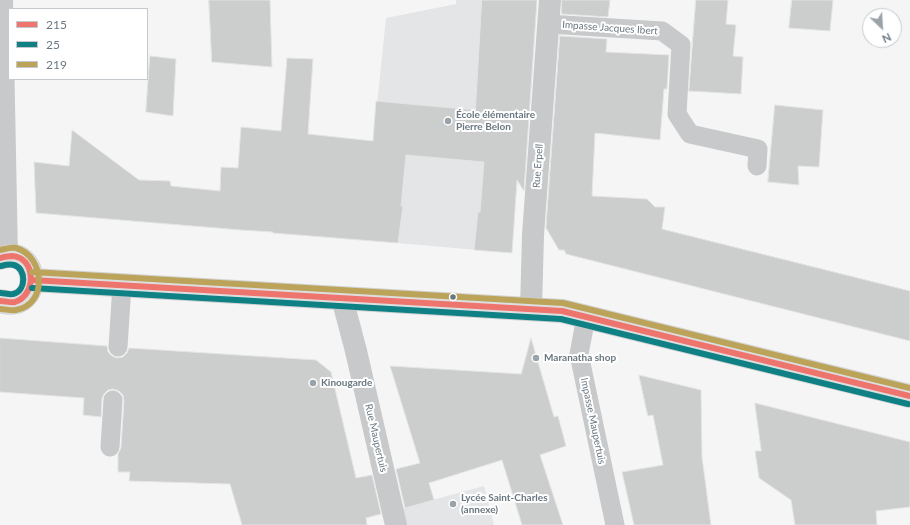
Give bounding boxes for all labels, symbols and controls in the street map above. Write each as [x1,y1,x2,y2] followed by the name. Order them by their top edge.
[8,8,148,80] legend
[862,8,902,48] north arrow
[46,17,67,32] text: 215
[562,19,658,37] street label: Impasse Jacques Ibert
[880,31,893,46] text: N
[46,37,60,52] text: 25
[46,57,67,72] text: 219
[456,109,535,132] place label: École élémentaire Pierre Belon
[443,116,453,126] marker: École élémentaire Pierre Belon
[530,143,546,189] street label: Rue Erpell
[448,292,458,302] unlabelled marker
[544,352,616,364] place label: Maranatha shop
[531,353,541,363] marker: Maranatha shop
[321,377,372,389] place label: Kinougarde
[578,377,608,465] street label: Impasse Maupertuis
[308,378,318,388] marker: Kinougarde
[362,403,390,473] street label: Rue Maupertuis
[461,492,548,516] place label: Lycée Saint-Charles (annexe)
[448,499,458,509] marker: Lycée Saint-Charles (annexe)

